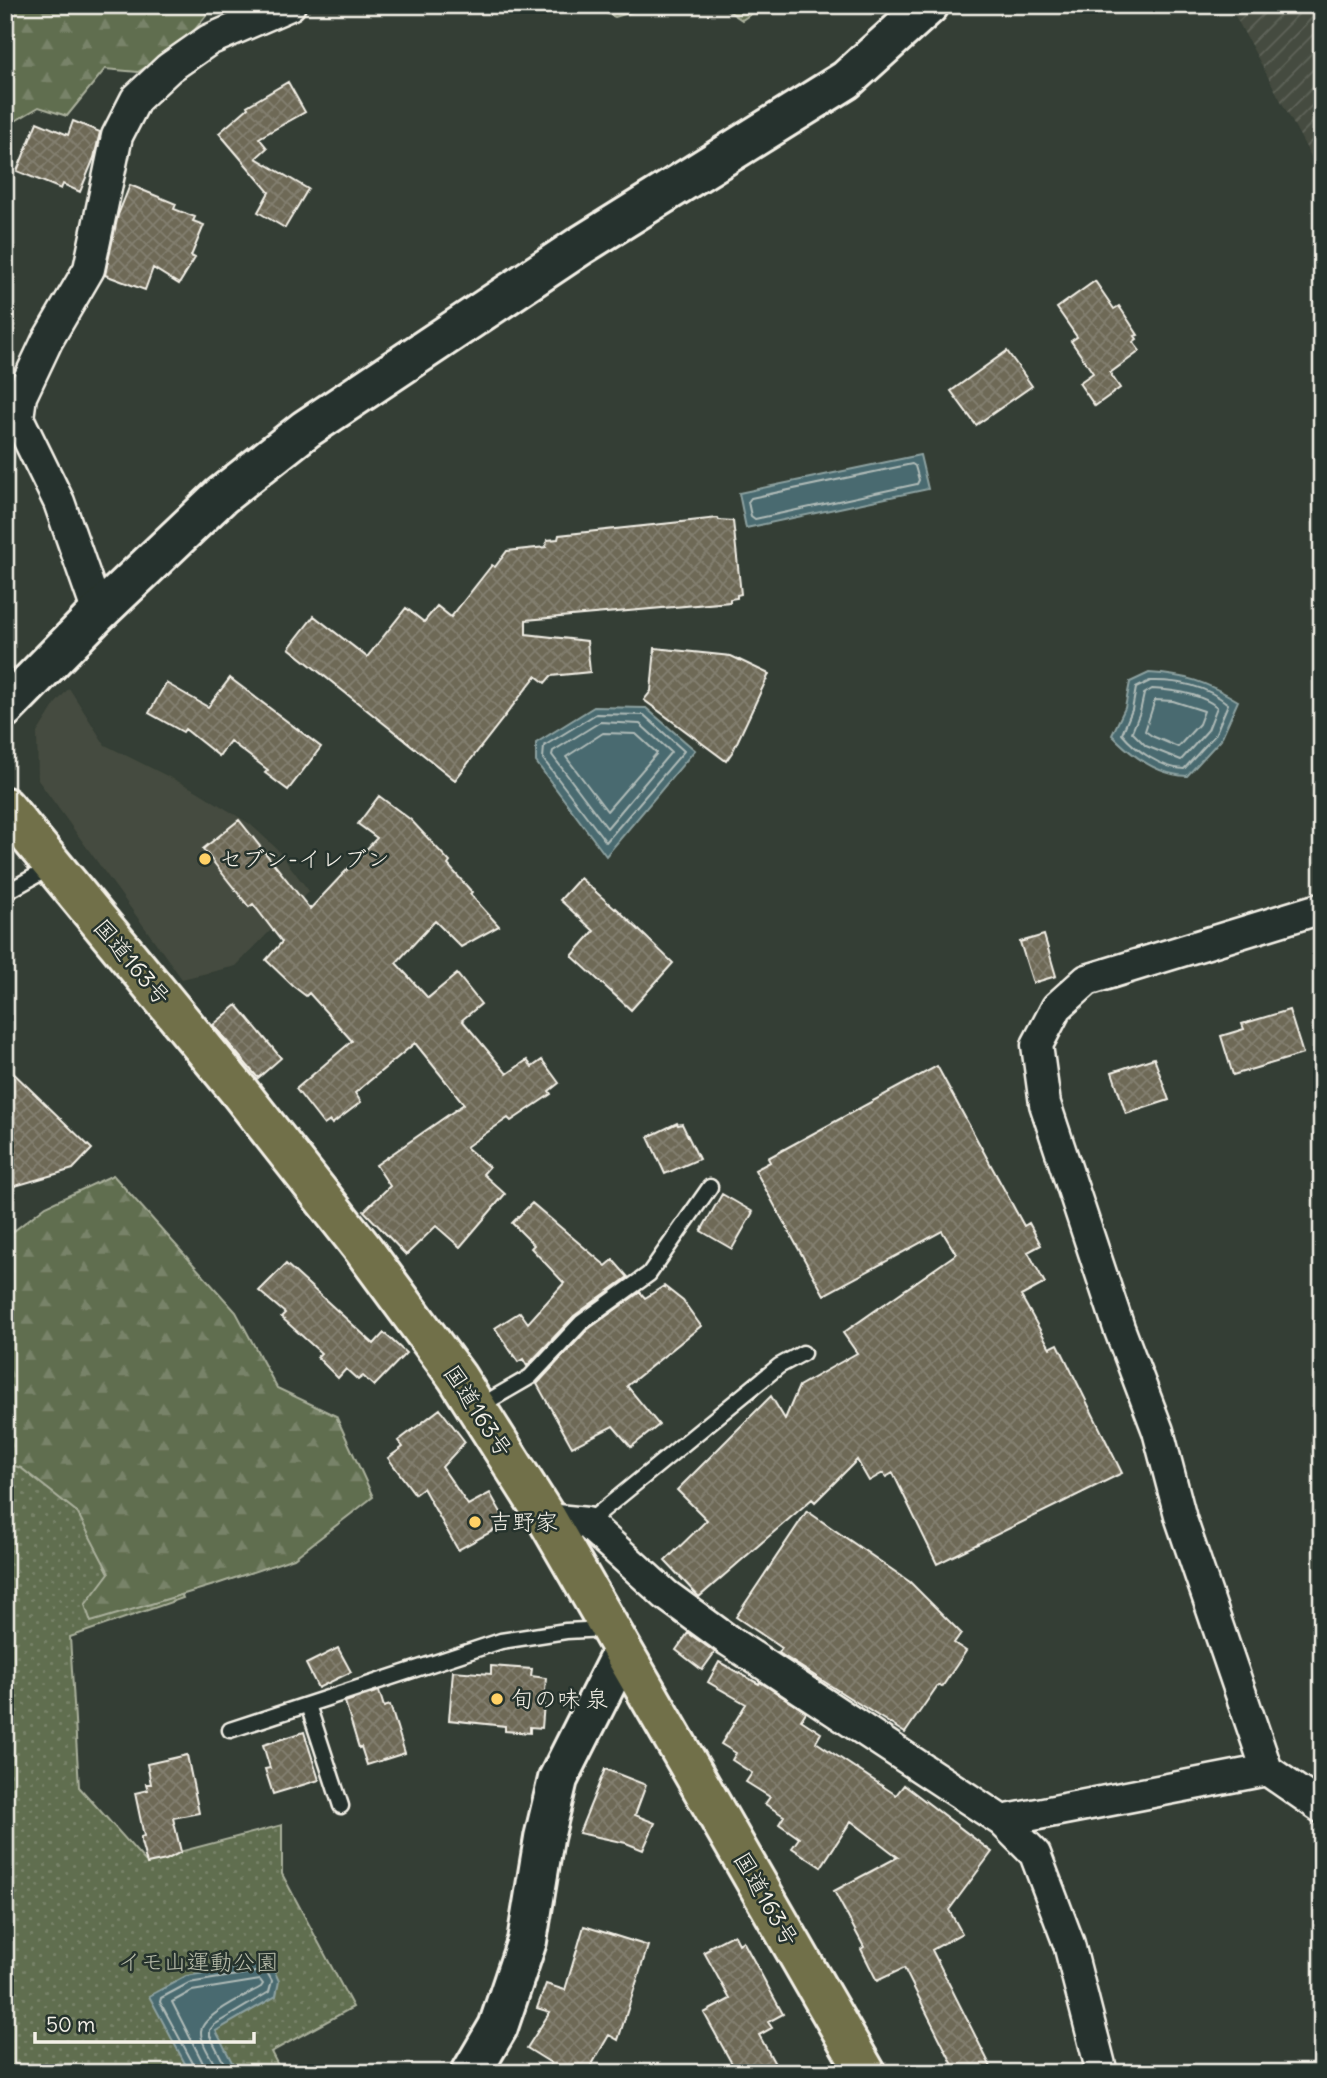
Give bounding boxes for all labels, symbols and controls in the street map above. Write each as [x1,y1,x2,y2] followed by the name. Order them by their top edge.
[219,844,390,873] place label: セブン-イレブン
[197,851,213,867] marker: セブン-イレブン
[88,912,177,1011] street label: 国道163号
[438,1359,519,1462] street label: 国道163号
[489,1507,558,1536] place label: 吉野家
[467,1514,483,1530] marker: 吉野家
[511,1684,608,1713] place label: 旬の味 泉
[489,1691,505,1707] marker: 旬の味 泉
[728,1846,805,1951] street label: 国道163号
[118,1947,279,1976] park label: イモ山運動公園
[35,2001,254,2045] scale bar
[46,2011,95,2038] text: 50 m

